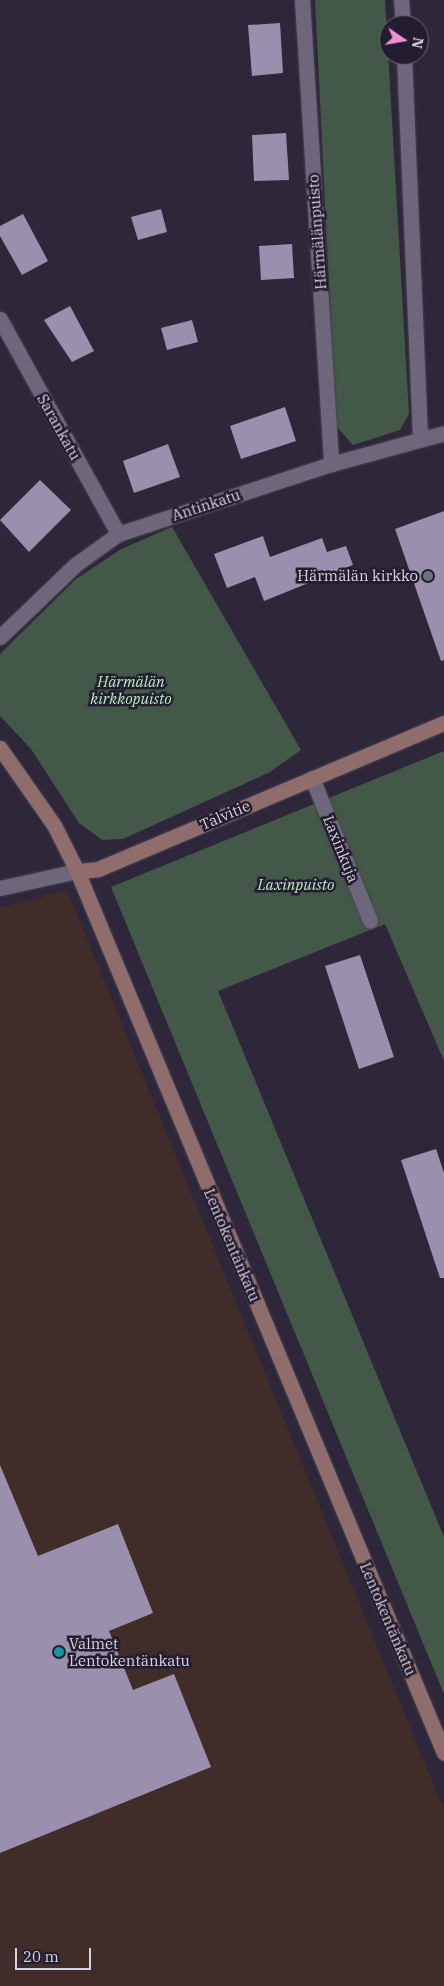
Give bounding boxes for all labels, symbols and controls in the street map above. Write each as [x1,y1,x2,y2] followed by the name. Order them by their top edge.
[379,15,429,65] north arrow
[408,36,428,50] text: N
[304,174,330,290] street label: Härmälänpuisto
[33,391,85,463] street label: Sarankatu
[170,485,242,525] street label: Antinkatu
[297,567,418,585] place label: Härmälän kirkko
[422,570,434,582] marker: Härmälän kirkko
[90,672,172,707] park label: Härmälän kirkkopuisto
[197,796,253,834] street label: Talvitie
[319,813,363,885] street label: Laxinkuja
[258,876,334,894] park label: Laxinpuisto
[200,1186,264,1304] street label: Lentokentänkatu
[356,1560,420,1678] street label: Lentokentänkatu
[69,1634,190,1669] place label: Valmet Lentokentänkatu
[53,1646,65,1658] marker: Valmet Lentokentänkatu
[18,1938,94,1970] scale bar
[23,1947,59,1966] text: 20 m

